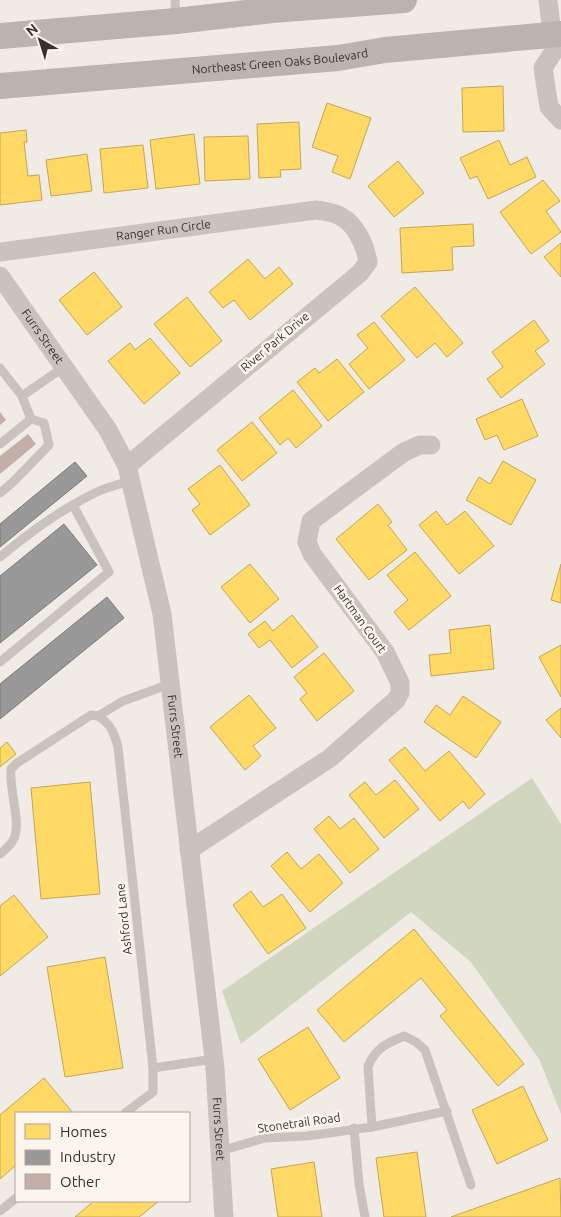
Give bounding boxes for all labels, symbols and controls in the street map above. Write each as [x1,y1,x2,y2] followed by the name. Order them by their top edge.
[15,15,65,65] north arrow
[23,20,41,39] text: N
[191,46,369,76] street label: Northeast Green Oaks Boulevard
[115,217,212,242] street label: Ranger Run Circle
[19,307,67,366] street label: Furrs Street
[238,309,311,374] street label: River Park Drive
[332,582,389,655] street label: Hartman Court
[165,694,186,759] street label: Furrs Street
[113,883,134,955] street label: Ashford Lane
[211,1097,228,1161] street label: Furrs Street
[257,1110,341,1135] street label: Stonetrail Road
[15,1112,190,1202] legend
[60,1123,107,1140] text: Homes
[60,1148,115,1165] text: Industry
[60,1173,100,1190] text: Other

